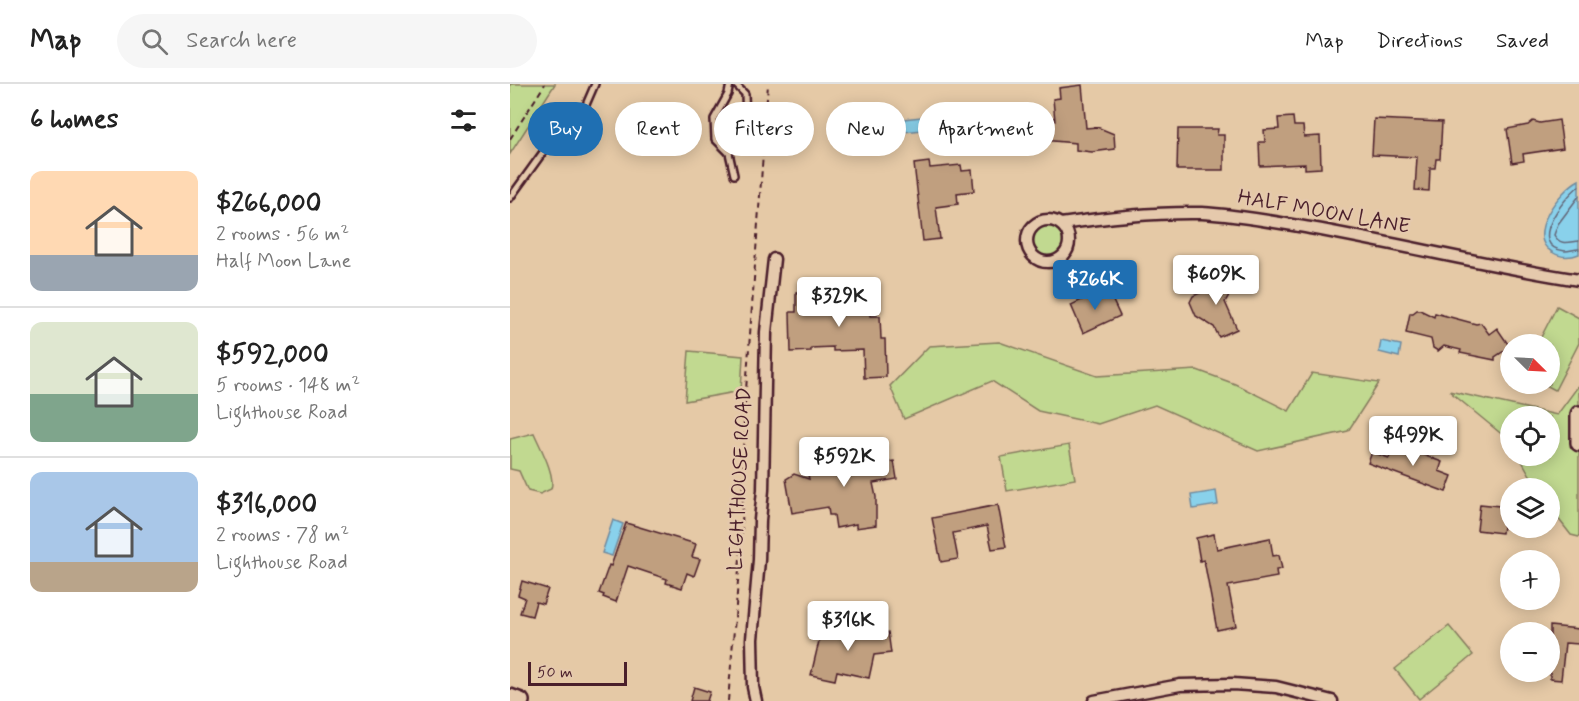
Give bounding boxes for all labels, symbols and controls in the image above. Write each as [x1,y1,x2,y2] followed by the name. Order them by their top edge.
[117,14,537,68] search box
[30,23,81,60] text: Map
[138,25,171,58] icon: search
[186,27,297,55] text: Search here
[1305,27,1344,55] text: Map
[1377,27,1463,55] text: Directions
[1496,27,1549,55] text: Saved
[528,102,603,156] chip: Buy
[615,102,702,156] chip: Rent
[714,102,814,156] chip: Filters
[826,102,906,156] chip: New
[918,102,1055,156] chip: Apartment
[30,103,118,137] text: 6 homes
[447,104,480,137] icon: filters
[1236,183,1412,241] street label: HALF MOON LANE
[216,187,321,221] text: $266,000
[78,195,150,267] icon: home
[216,221,349,248] text: 2 rooms · 56 m²
[216,248,351,275] text: Half Moon Lane
[1174,255,1258,306] pin: $609K
[1053,260,1137,311] pin: $266K
[1187,261,1245,288] text: $609K
[1067,266,1123,293] text: $266K
[797,277,881,328] pin: $329K
[811,283,867,310] text: $329K
[1500,334,1560,394] north arrow
[1500,334,1560,682] map controls
[216,338,329,372] text: $592,000
[78,346,150,418] icon: home
[216,372,360,399] text: 5 rooms · 148 m²
[721,387,759,571] street label: LIGHTHOUSE ROAD
[216,399,348,426] text: Lighthouse Road
[1500,406,1560,466] button: locate
[1371,416,1455,467] pin: $499K
[1383,422,1443,449] text: $499K
[802,437,886,488] pin: $592K
[813,443,875,470] text: $592K
[1500,478,1560,538] button: layers
[216,488,317,522] text: $316,000
[78,496,150,568] icon: home
[216,522,349,549] text: 2 rooms · 78 m²
[216,549,348,576] text: Lighthouse Road
[1500,550,1560,610] button: +
[806,601,890,652] pin: $316K
[822,607,874,634] text: $316K
[1500,622,1560,682] button: −
[528,659,627,686] scale bar
[537,662,573,683] text: 50 m

